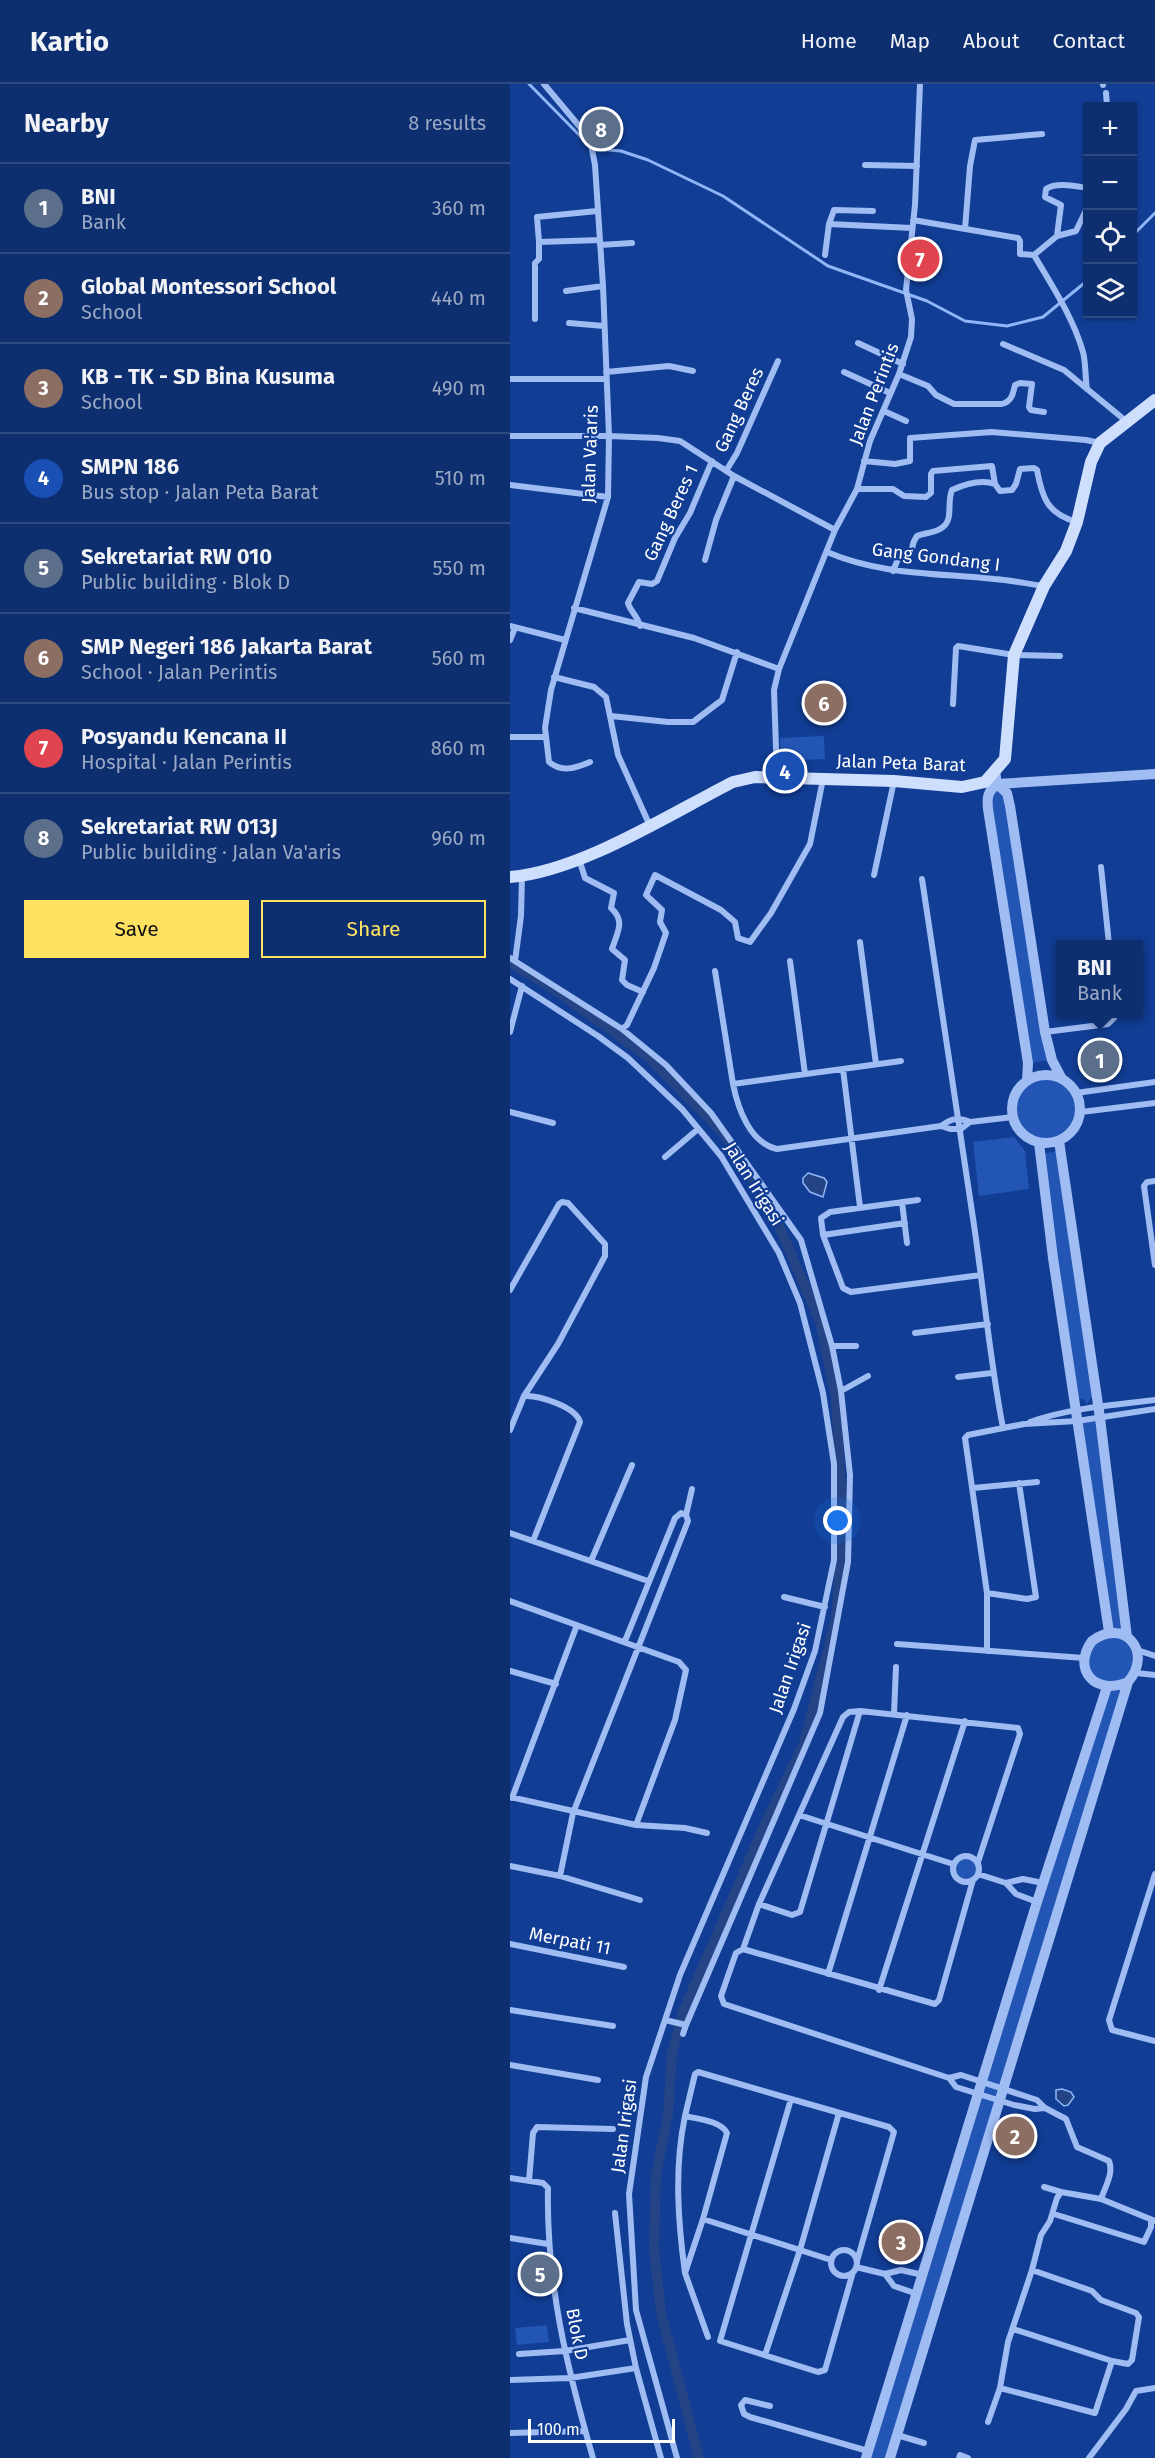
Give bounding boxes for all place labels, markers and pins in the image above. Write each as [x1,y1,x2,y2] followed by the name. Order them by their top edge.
[582,106,620,152] pin: 8
[900,236,940,282] pin: 7
[804,680,844,726] pin: 6
[766,748,804,794] pin: 4
[1080,1038,1120,1082] pin: 1
[996,2114,1034,2158] pin: 2
[882,2220,920,2264] pin: 3
[520,2252,560,2296] pin: 5

